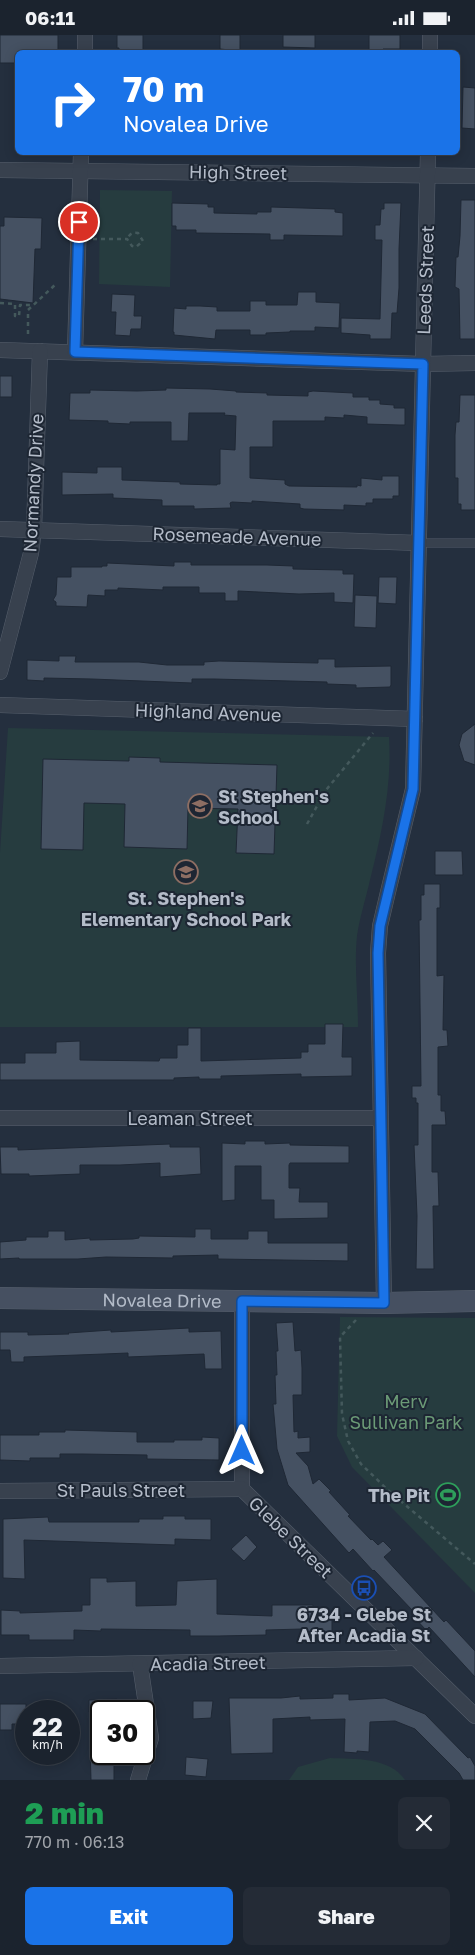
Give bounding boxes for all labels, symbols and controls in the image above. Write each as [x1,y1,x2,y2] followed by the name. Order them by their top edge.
[25,6,75,29] text: 06:11
[123,68,204,110] text: 70 m
[40,70,105,135] icon: right
[123,110,269,137] text: Novalea Drive
[189,160,287,184] street label: High Street
[58,201,100,243] pin
[65,208,93,236] icon: arrive
[412,225,438,335] street label: Leeds Street
[18,413,48,553] street label: Normandy Drive
[152,522,322,550] street label: Rosemeade Avenue
[134,698,282,726] street label: Highland Avenue
[218,785,329,828] place label: St Stephen's School
[187,793,213,819] school or university icon: St Stephen's School
[173,859,199,885] school or university icon: St. Stephen's Elementary School Park
[81,887,292,930] place label: St. Stephen's Elementary School Park
[127,1107,253,1129] street label: Leaman Street
[102,1288,222,1312] street label: Novalea Drive
[349,1390,463,1433] park label: Merv Sullivan Park
[215,1424,267,1476] position arrow
[57,1479,185,1501] street label: St Pauls Street
[435,1482,461,1508] sports icon: The Pit
[368,1484,430,1506] place label: The Pit
[245,1492,337,1582] street label: Glebe Street
[351,1575,377,1601] bus stop icon: 6734 - Glebe St After Acadia St
[297,1603,431,1646] place label: 6734 - Glebe St After Acadia St
[150,1651,266,1675] street label: Acadia Street
[90,1700,155,1765] speed limit sign: 30
[32,1711,63,1742] text: 22
[32,1737,63,1752] text: km/h
[25,1795,104,1831] text: 2 min
[398,1797,450,1849] button: close
[25,1832,124,1852] text: 770 m · 06:13
[25,1887,233,1945] button: Exit
[243,1887,450,1945] button: Share

